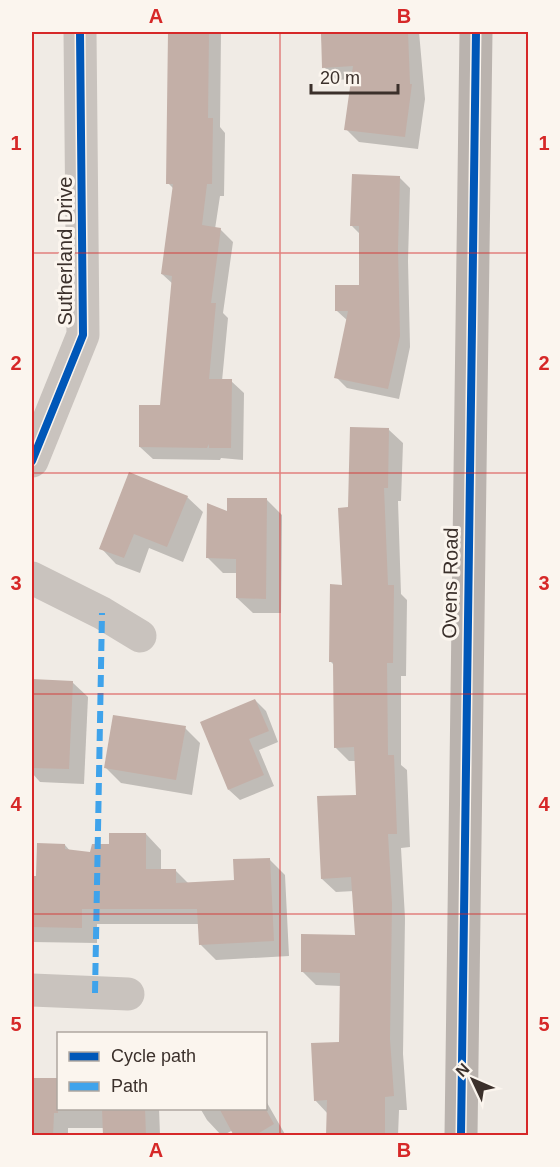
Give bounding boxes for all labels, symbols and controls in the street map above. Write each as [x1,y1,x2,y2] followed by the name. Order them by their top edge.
[149,5,163,27] text: A
[397,5,411,27] text: B
[311,57,398,95] scale bar
[320,68,360,88] text: 20 m
[10,132,22,154] text: 1
[538,132,550,154] text: 1
[54,177,76,325] street label: Sutherland Drive
[10,352,22,374] text: 2
[538,352,550,374] text: 2
[438,527,462,639] street label: Ovens Road
[10,572,22,594] text: 3
[538,572,550,594] text: 3
[10,793,22,815] text: 4
[538,793,550,815] text: 4
[10,1013,22,1035] text: 5
[538,1013,550,1035] text: 5
[57,1032,267,1110] legend
[111,1046,196,1066] text: Cycle path
[443,1050,503,1110] north arrow
[452,1060,473,1080] text: N
[111,1076,148,1096] text: Path
[149,1139,163,1161] text: A
[397,1139,411,1161] text: B

